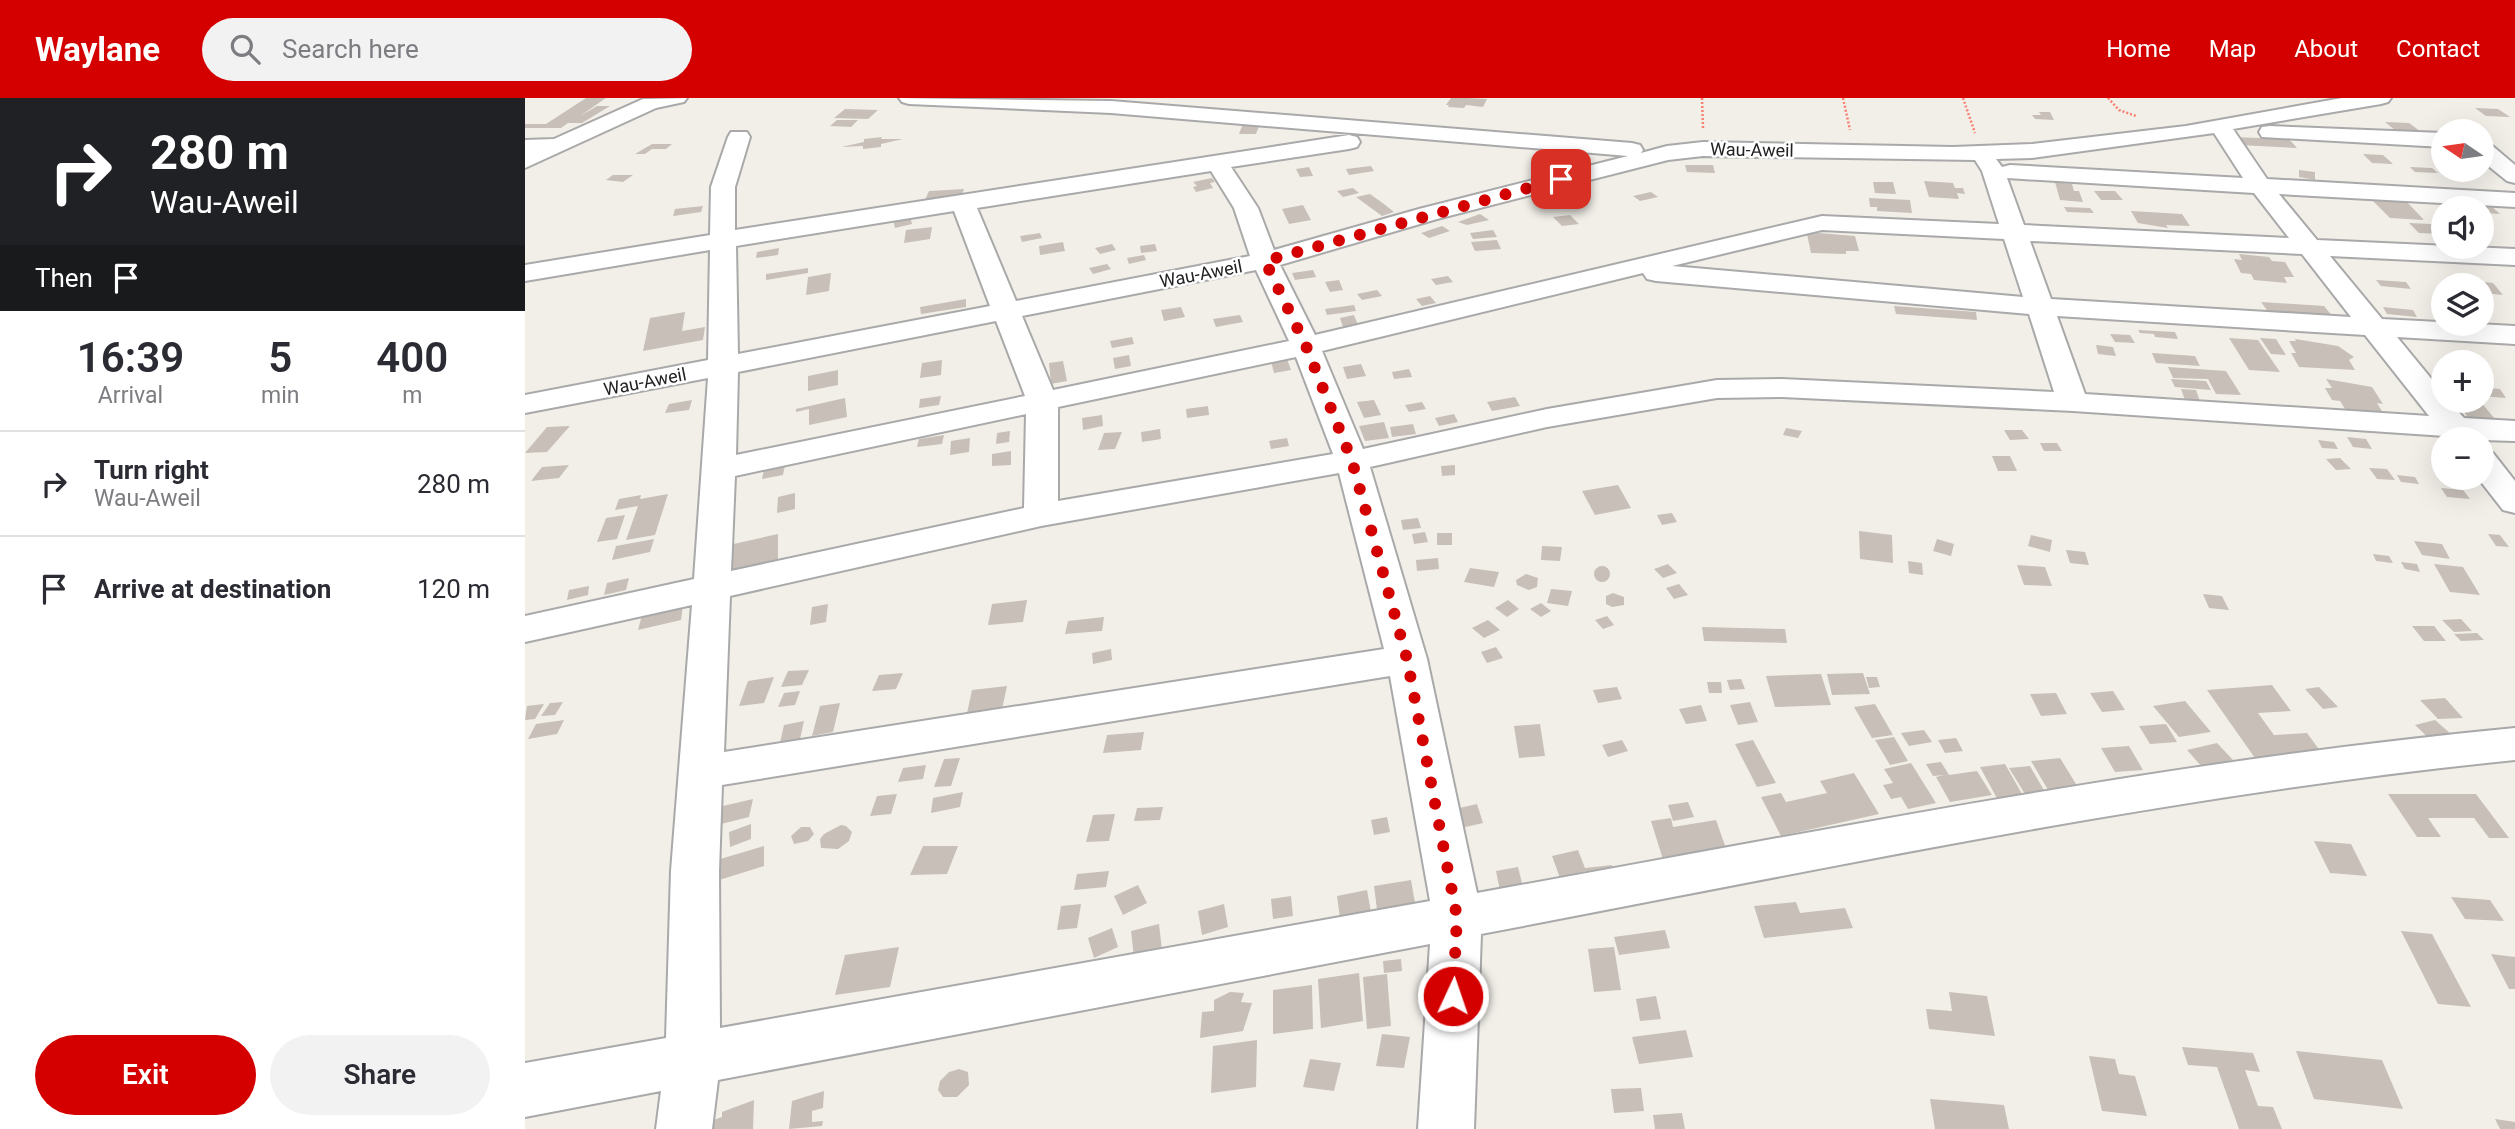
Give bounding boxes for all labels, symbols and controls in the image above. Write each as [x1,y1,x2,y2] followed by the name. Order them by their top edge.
[202,18,692,81] search box
[35,30,160,69] text: Waylane
[226,30,264,68] icon: search
[282,34,419,64] text: Search here
[2106,35,2171,63] text: Home
[2209,35,2256,63] text: Map
[2294,35,2358,63] text: About
[2396,35,2480,63] text: Contact
[2431,119,2494,182] north arrow
[2431,119,2494,490] map controls
[150,124,289,181] text: 280 m
[35,126,126,217] icon: right
[1710,138,1794,161] street label: Wau-Aweil
[1531,149,1591,209] pin
[1542,160,1580,198] icon: arrive
[150,183,299,221] text: Wau-Aweil
[2431,196,2494,259] button: sound
[1158,255,1244,292] street label: Wau-Aweil
[107,259,145,297] icon: arrive
[35,263,93,293] text: Then
[2431,273,2494,336] button: layers
[77,333,184,382] text: 16:39
[268,333,292,382] text: 5
[376,333,448,382] text: 400
[2431,350,2494,413] button: +
[602,363,688,400] street label: Wau-Aweil
[98,382,163,409] text: Arrival
[261,382,299,409] text: min
[402,382,422,409] text: m
[2431,427,2494,490] button: −
[94,455,209,485] text: Turn right
[35,465,73,503] icon: right
[417,469,490,499] text: 280 m
[94,485,201,512] text: Wau-Aweil
[35,570,73,608] icon: arrive
[94,574,331,604] text: Arrive at destination
[417,574,490,604] text: 120 m
[1416,959,1490,1033] position arrow
[35,1035,256,1115] button: Exit
[270,1035,490,1115] button: Share

